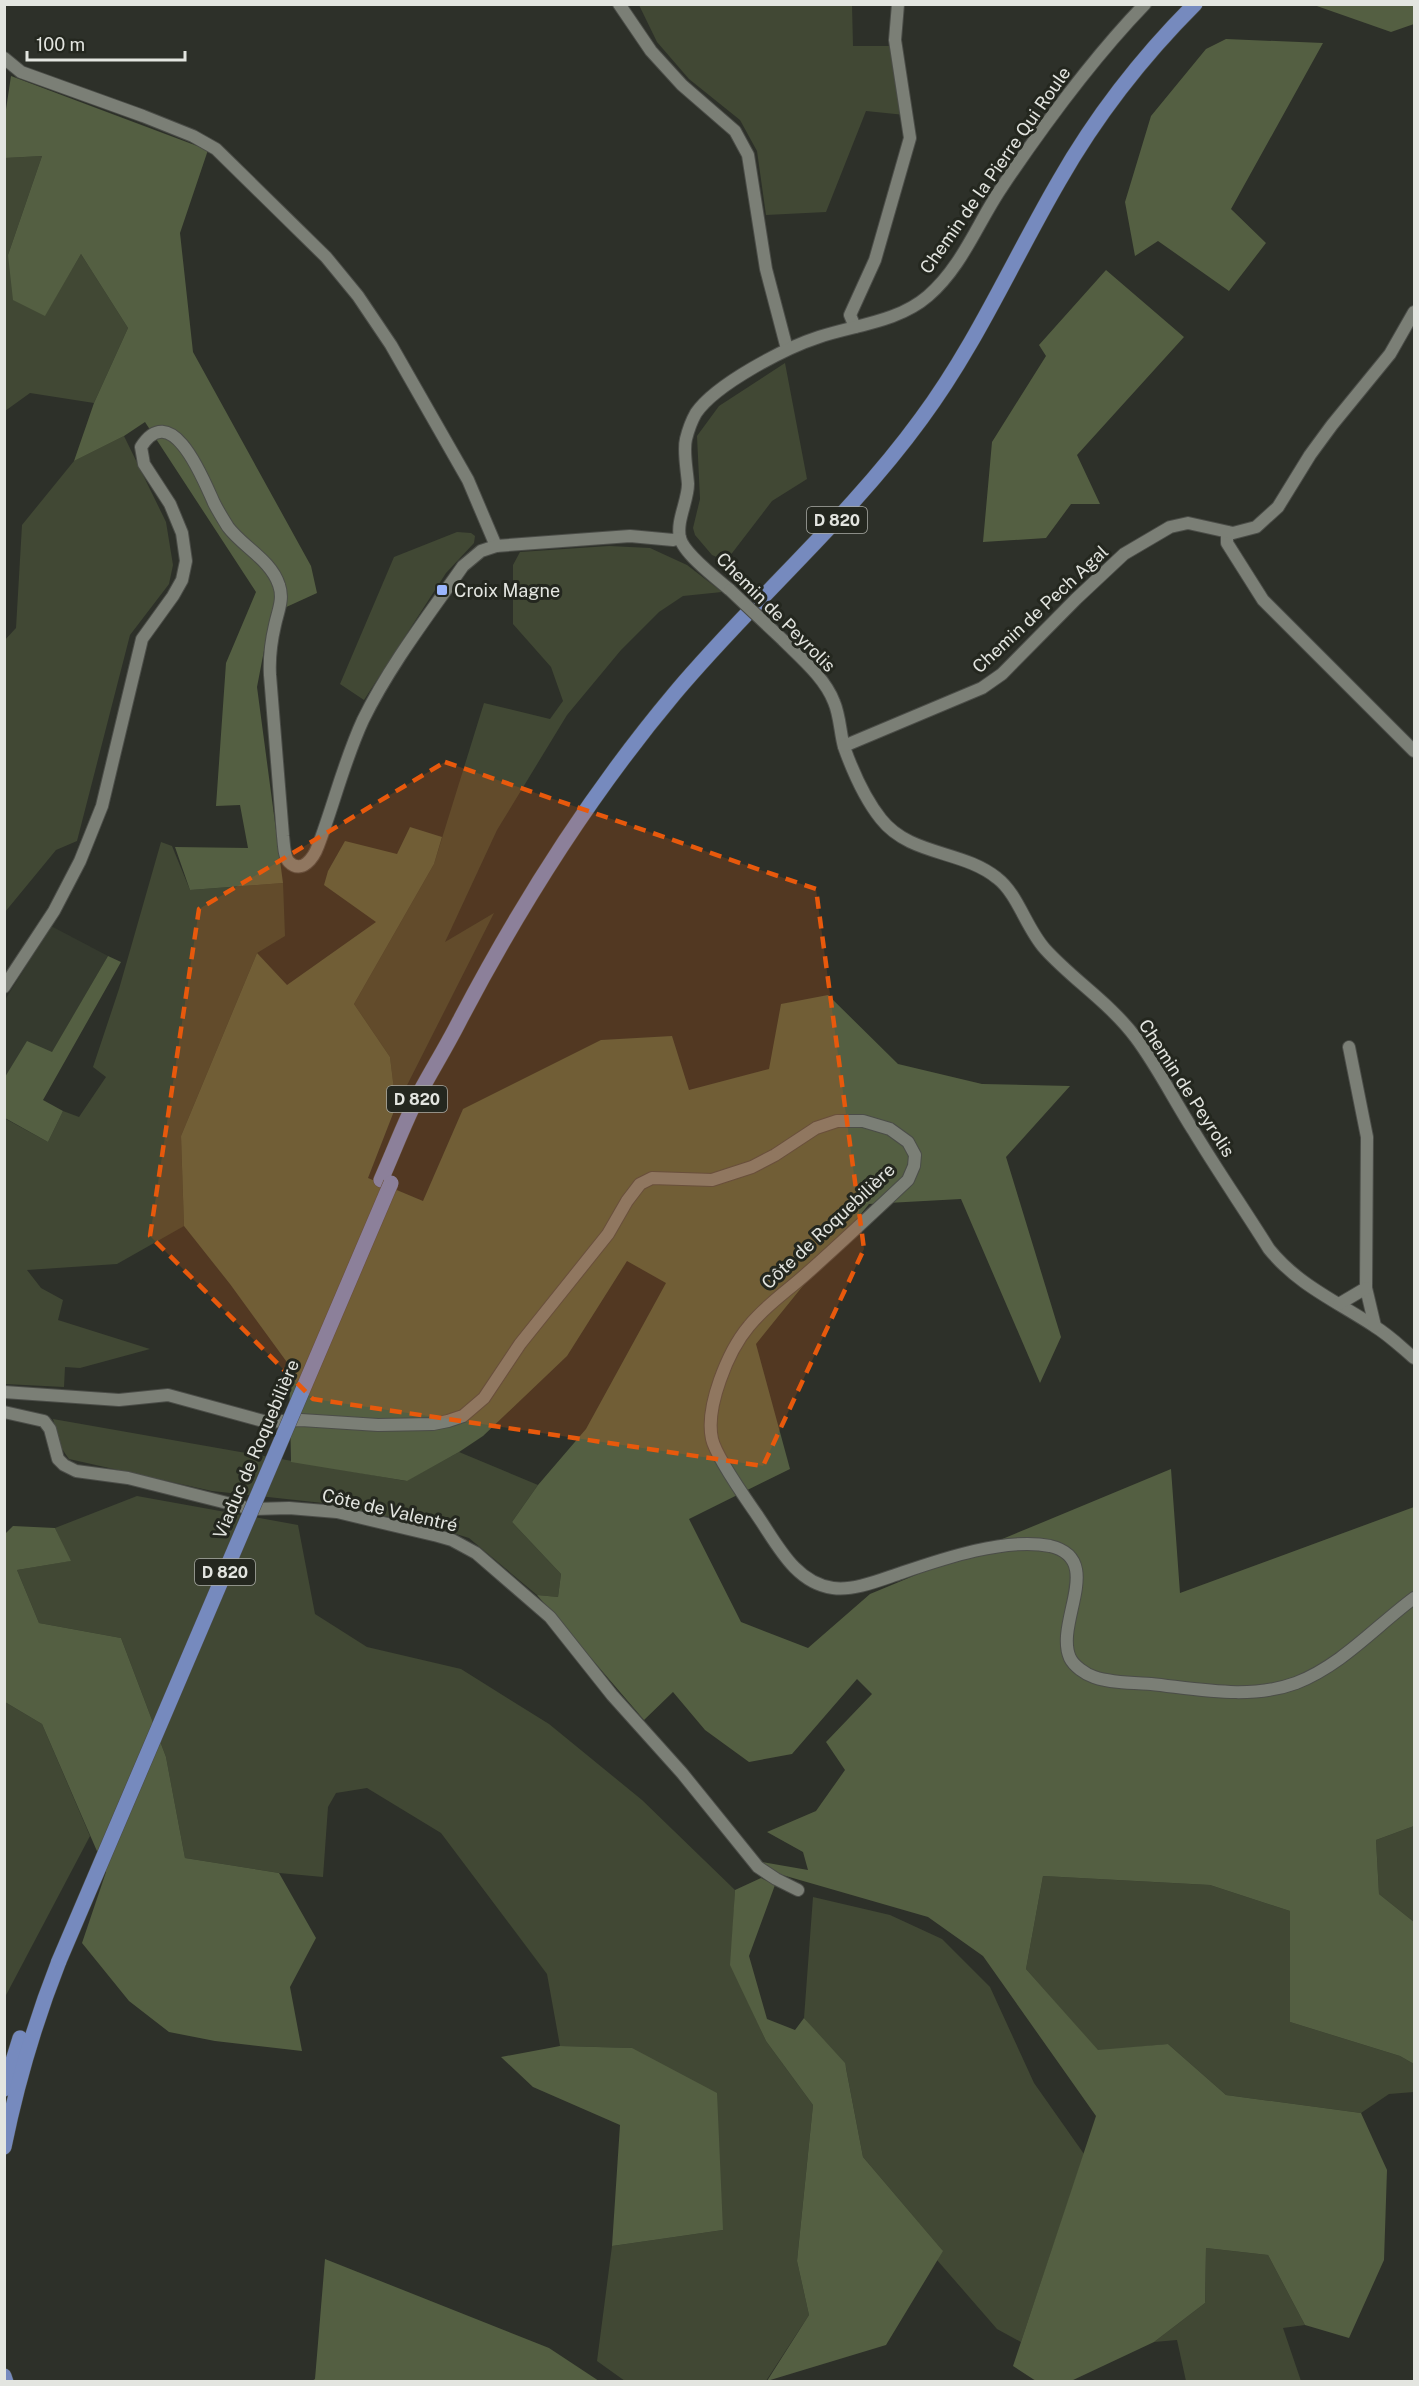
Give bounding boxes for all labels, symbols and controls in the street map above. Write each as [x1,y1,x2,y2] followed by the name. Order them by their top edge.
[27,24,184,62] scale bar
[36,34,85,55] text: 100 m
[915,63,1075,277] street label: Chemin de la Pierre Qui Roule
[807,507,867,533] road number: D 820
[968,541,1112,677] street label: Chemin de Pech Agal
[712,548,840,676] street label: Chemin de Peyrolis
[454,580,560,601] place label: Croix Magne
[435,583,449,597] marker: Croix Magne
[1135,1015,1239,1161] street label: Chemin de Peyrolis
[387,1086,447,1112] road number: D 820
[757,1159,899,1293] street label: Côte de Roquebilière
[209,1356,303,1542] street label: Viaduc de Roquebilière
[320,1484,460,1536] street label: Côte de Valentré
[195,1559,255,1585] road number: D 820

